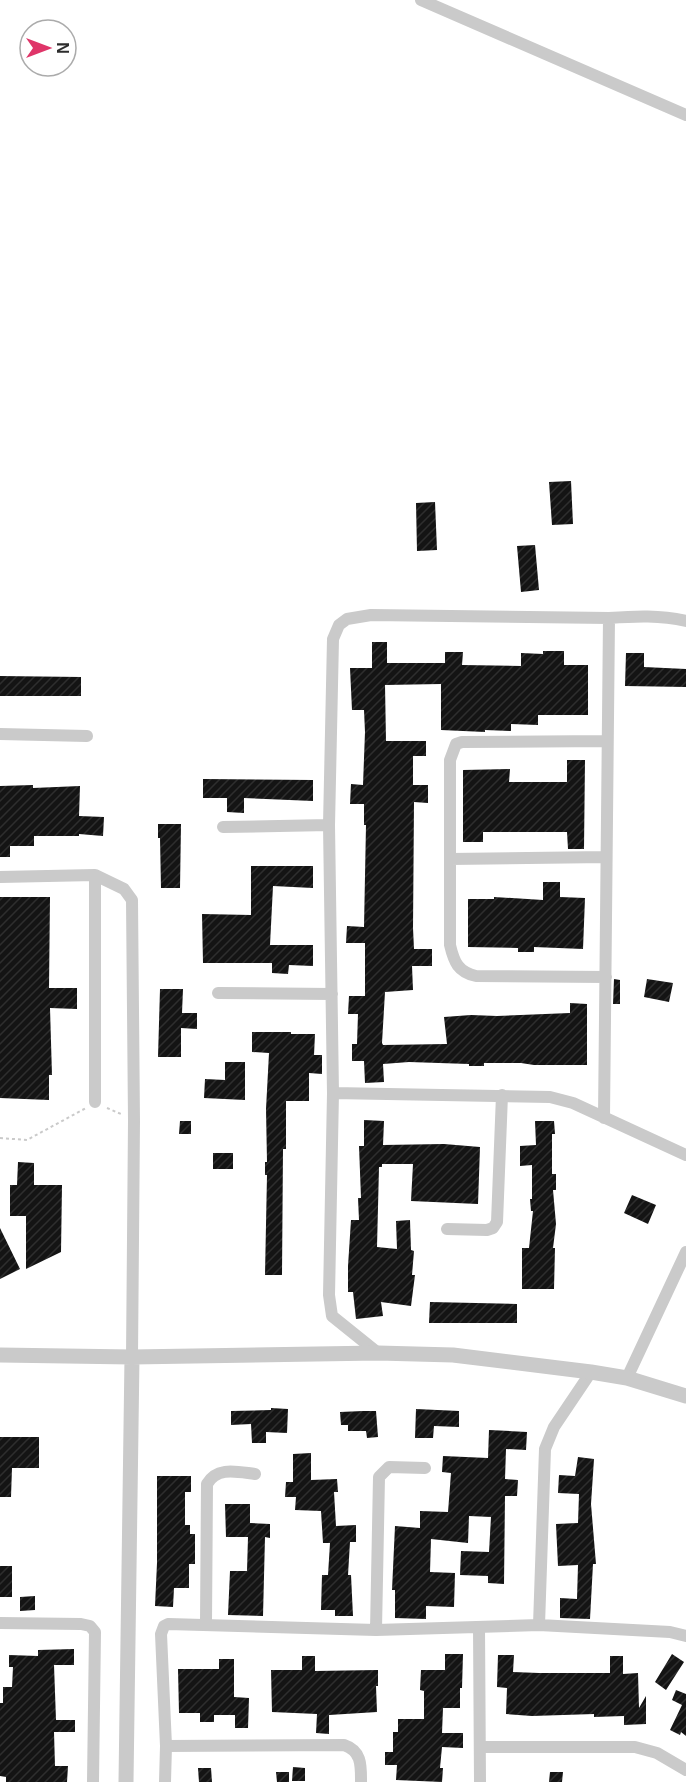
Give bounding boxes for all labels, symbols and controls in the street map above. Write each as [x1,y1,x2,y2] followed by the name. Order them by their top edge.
[18,18,78,78] north arrow
[54,42,71,54] text: N

